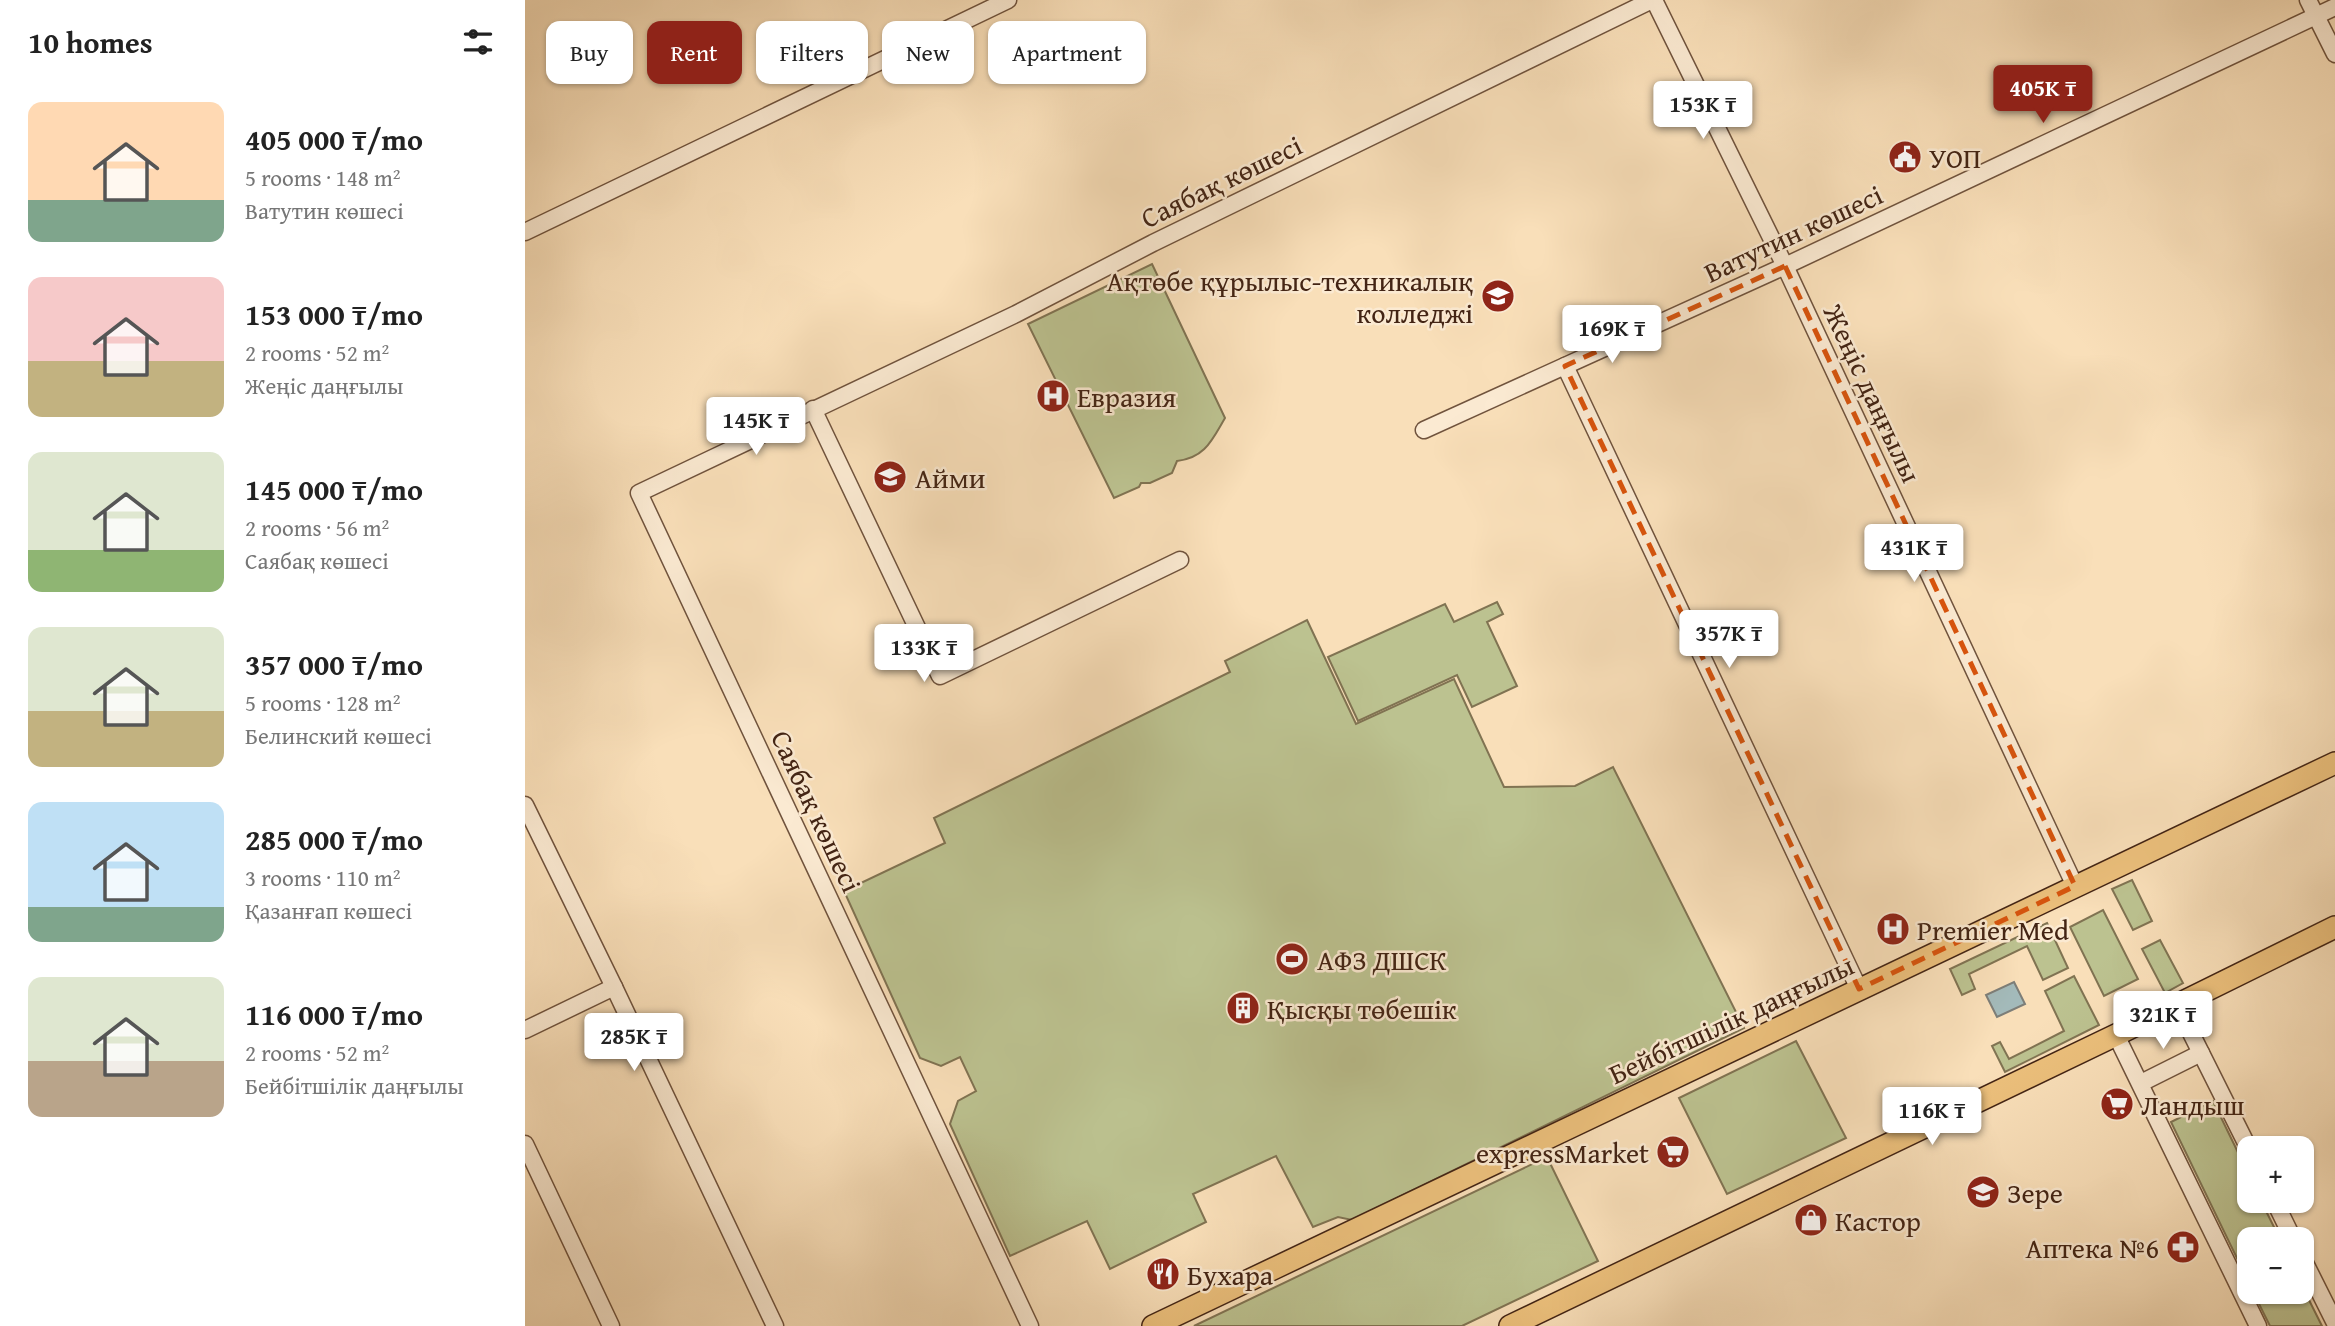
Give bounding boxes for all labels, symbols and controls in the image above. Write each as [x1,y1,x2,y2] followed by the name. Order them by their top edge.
[28,20,153,64] text: 10 homes
[546,21,633,84] chip: Buy
[647,21,742,84] chip: Rent
[756,21,868,84] chip: Filters
[882,21,974,84] chip: New
[988,21,1146,84] chip: Apartment
[459,23,497,61] icon: filters
[1986,66,2100,125] pin: 405K ₸
[2009,71,2077,104] text: 405K ₸
[1646,82,1760,141] pin: 153K ₸
[1669,87,1737,120] text: 153K ₸
[245,117,423,161] text: 405 000 ₸/mo
[1133,124,1309,238] street label: Саябақ көшесі
[84,130,168,214] icon: home
[1929,137,1981,178] place label: УОП
[1886,138,1924,176] public building icon: УОП
[245,161,400,194] text: 5 rooms · 148 m²
[1697,174,1889,292] street label: Ватутин көшесі
[245,194,404,227] text: Ватутин көшесі
[1107,260,1473,333] place label: Ақтөбе құрылыс-техникалық колледжі
[1479,277,1517,315] school or university icon: Ақтөбе құрылыс-техникалық колледжі
[245,292,423,336] text: 153 000 ₸/mo
[1813,296,1932,489] street label: Жеңіс даңғылы
[84,305,168,389] icon: home
[1555,306,1669,365] pin: 169K ₸
[1578,311,1646,344] text: 169K ₸
[245,336,389,369] text: 2 rooms · 52 m²
[245,369,403,402] text: Жеңіс даңғылы
[1077,376,1176,417] place label: Евразия
[1034,377,1072,415] hospital icon: Евразия
[699,398,813,457] pin: 145K ₸
[722,403,790,436] text: 145K ₸
[915,457,985,498] place label: Айми
[871,458,909,496] school or university icon: Айми
[245,467,423,511] text: 145 000 ₸/mo
[84,480,168,564] icon: home
[245,511,389,544] text: 2 rooms · 56 m²
[1857,524,1971,584] pin: 431K ₸
[1880,530,1948,563] text: 431K ₸
[245,544,389,577] text: Саябақ көшесі
[1672,610,1786,670] pin: 357K ₸
[1695,616,1763,649] text: 357K ₸
[867,624,981,684] pin: 133K ₸
[890,630,958,663] text: 133K ₸
[245,642,423,686] text: 357 000 ₸/mo
[84,655,168,739] icon: home
[245,686,400,719] text: 5 rooms · 128 m²
[245,719,432,752] text: Белинский көшесі
[761,723,873,899] street label: Саябақ көшесі
[245,817,423,861] text: 285 000 ₸/mo
[84,830,168,914] icon: home
[245,861,400,894] text: 3 rooms · 110 m²
[245,894,412,927] text: Қазанғап көшесі
[1917,909,2069,950] place label: Premier Med
[1874,910,1912,948] hospital icon: Premier Med
[1317,939,1447,980] place label: АФЗ ДШСК
[1273,940,1311,978] sports icon: АФЗ ДШСК
[1602,944,1860,1094] street label: Бейбітшілік даңғылы
[1267,988,1457,1029] place label: Қысқы төбешік
[1224,989,1262,1027] building icon: Қысқы төбешік
[245,992,423,1036] text: 116 000 ₸/mo
[2106,992,2220,1051] pin: 321K ₸
[2129,997,2197,1030] text: 321K ₸
[84,1005,168,1089] icon: home
[577,1014,691,1073] pin: 285K ₸
[600,1019,668,1052] text: 285K ₸
[245,1036,389,1069] text: 2 rooms · 52 m²
[245,1069,464,1102] text: Бейбітшілік даңғылы
[2141,1084,2244,1125] place label: Ландыш
[2098,1085,2136,1123] supermarket icon: Ландыш
[1875,1088,1989,1147] pin: 116K ₸
[1898,1093,1966,1126] text: 116K ₸
[1476,1132,1649,1173] place label: expressMarket
[1654,1133,1692,1171] supermarket icon: expressMarket
[2237,1136,2314,1304] map controls
[2237,1136,2314,1213] button: +
[2007,1172,2063,1213] place label: Зере
[1964,1173,2002,1211] school or university icon: Зере
[1835,1200,1921,1241] place label: Кастор
[1792,1201,1830,1239] shop icon: Кастор
[2025,1227,2159,1268] place label: Аптека №6
[2237,1227,2314,1304] button: −
[2164,1228,2202,1266] pharmacy icon: Аптека №6
[1187,1254,1274,1295] place label: Бухара
[1144,1255,1182,1293] restaurant icon: Бухара

